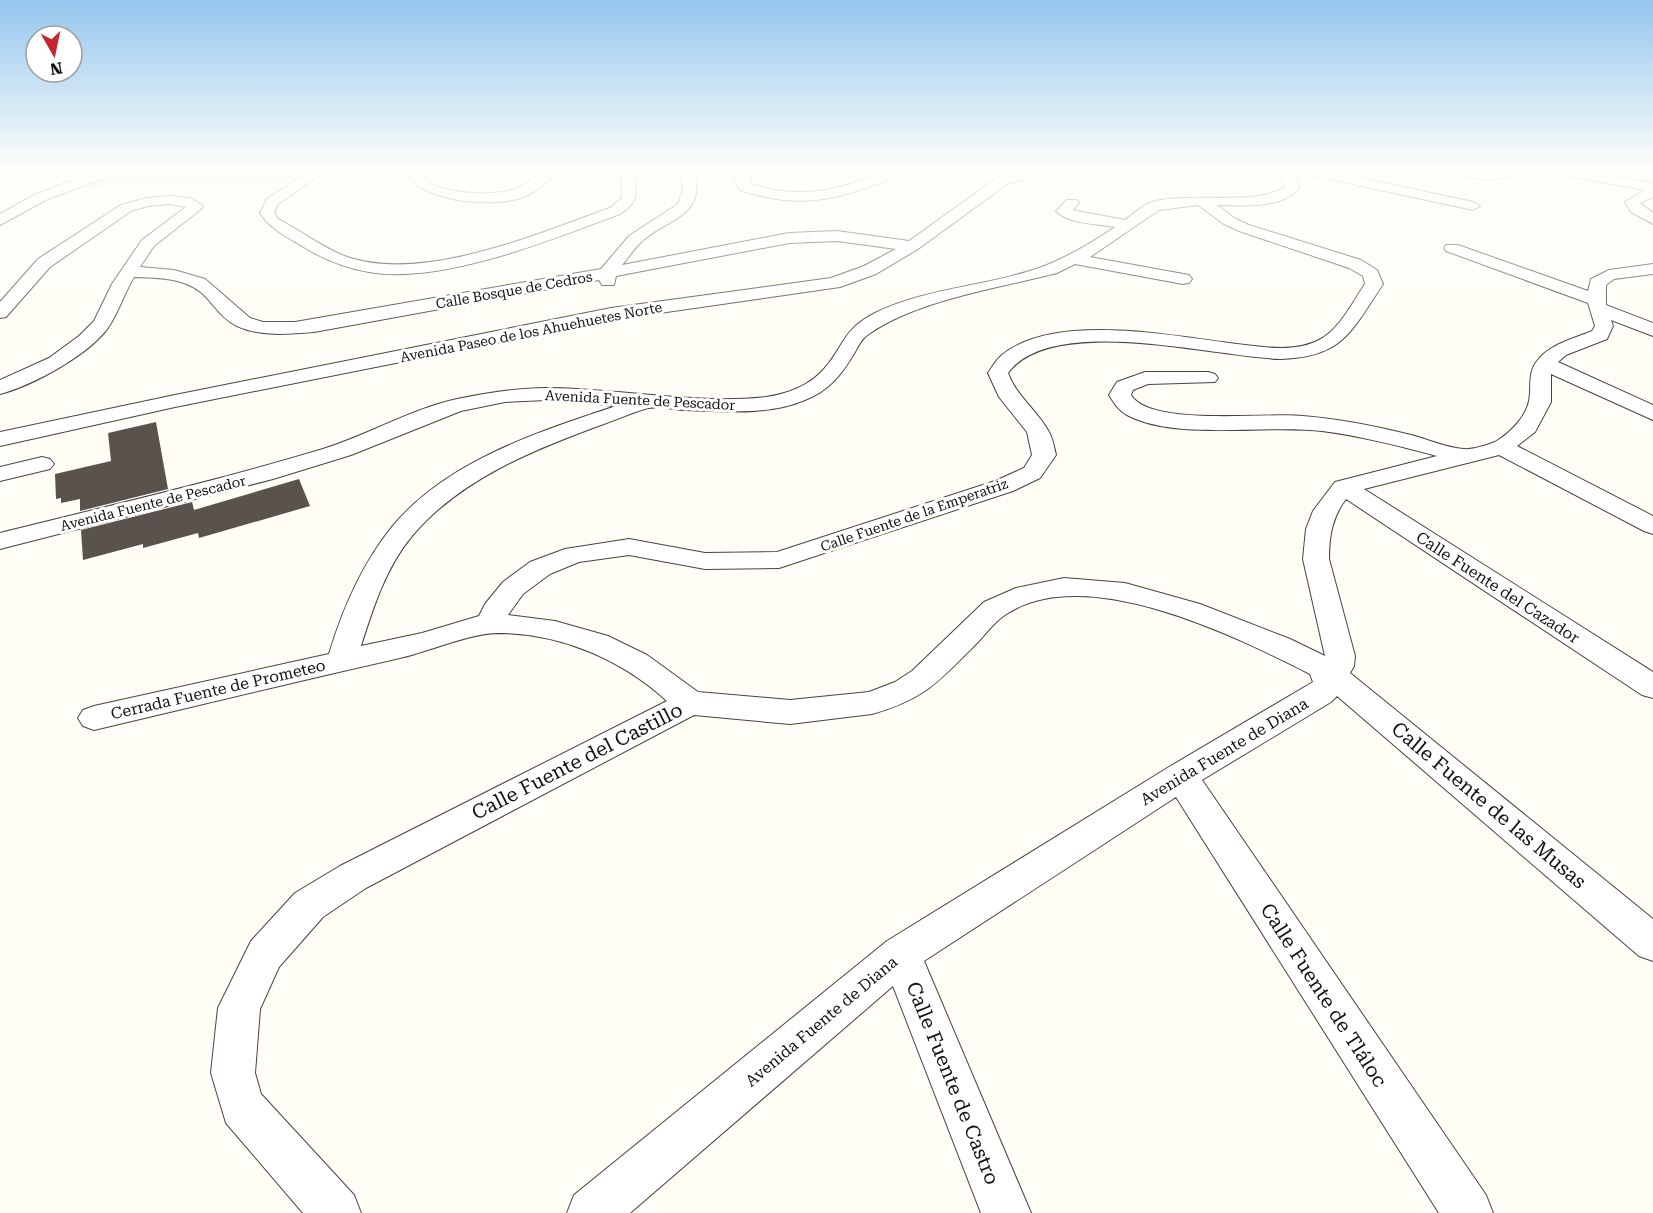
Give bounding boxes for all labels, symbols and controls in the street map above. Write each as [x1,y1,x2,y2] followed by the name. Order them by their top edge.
[24,24,84,84] north arrow
[49,58,64,79] text: N
[434,268,594,312] street label: Calle Bosque de Cedros
[399,299,664,365] street label: Avenida Paseo de los Ahuehuetes Norte
[545,387,736,413] street label: Avenida Fuente de Pescador
[59,472,248,534] street label: Avenida Fuente de Pescador
[818,475,1010,555] street label: Calle Fuente de la Emperatriz
[1412,527,1583,648] street label: Calle Fuente del Cazador
[109,655,327,723] street label: Cerrada Fuente de Prometeo
[1137,694,1312,809] street label: Avenida Fuente de Diana
[468,697,686,825] street label: Calle Fuente del Castillo
[1387,716,1591,894] street label: Calle Fuente de las Musas
[1256,899,1392,1091] street label: Calle Fuente de Tláloc
[742,952,901,1090] street label: Avenida Fuente de Diana
[901,978,1005,1188] street label: Calle Fuente de Castro

